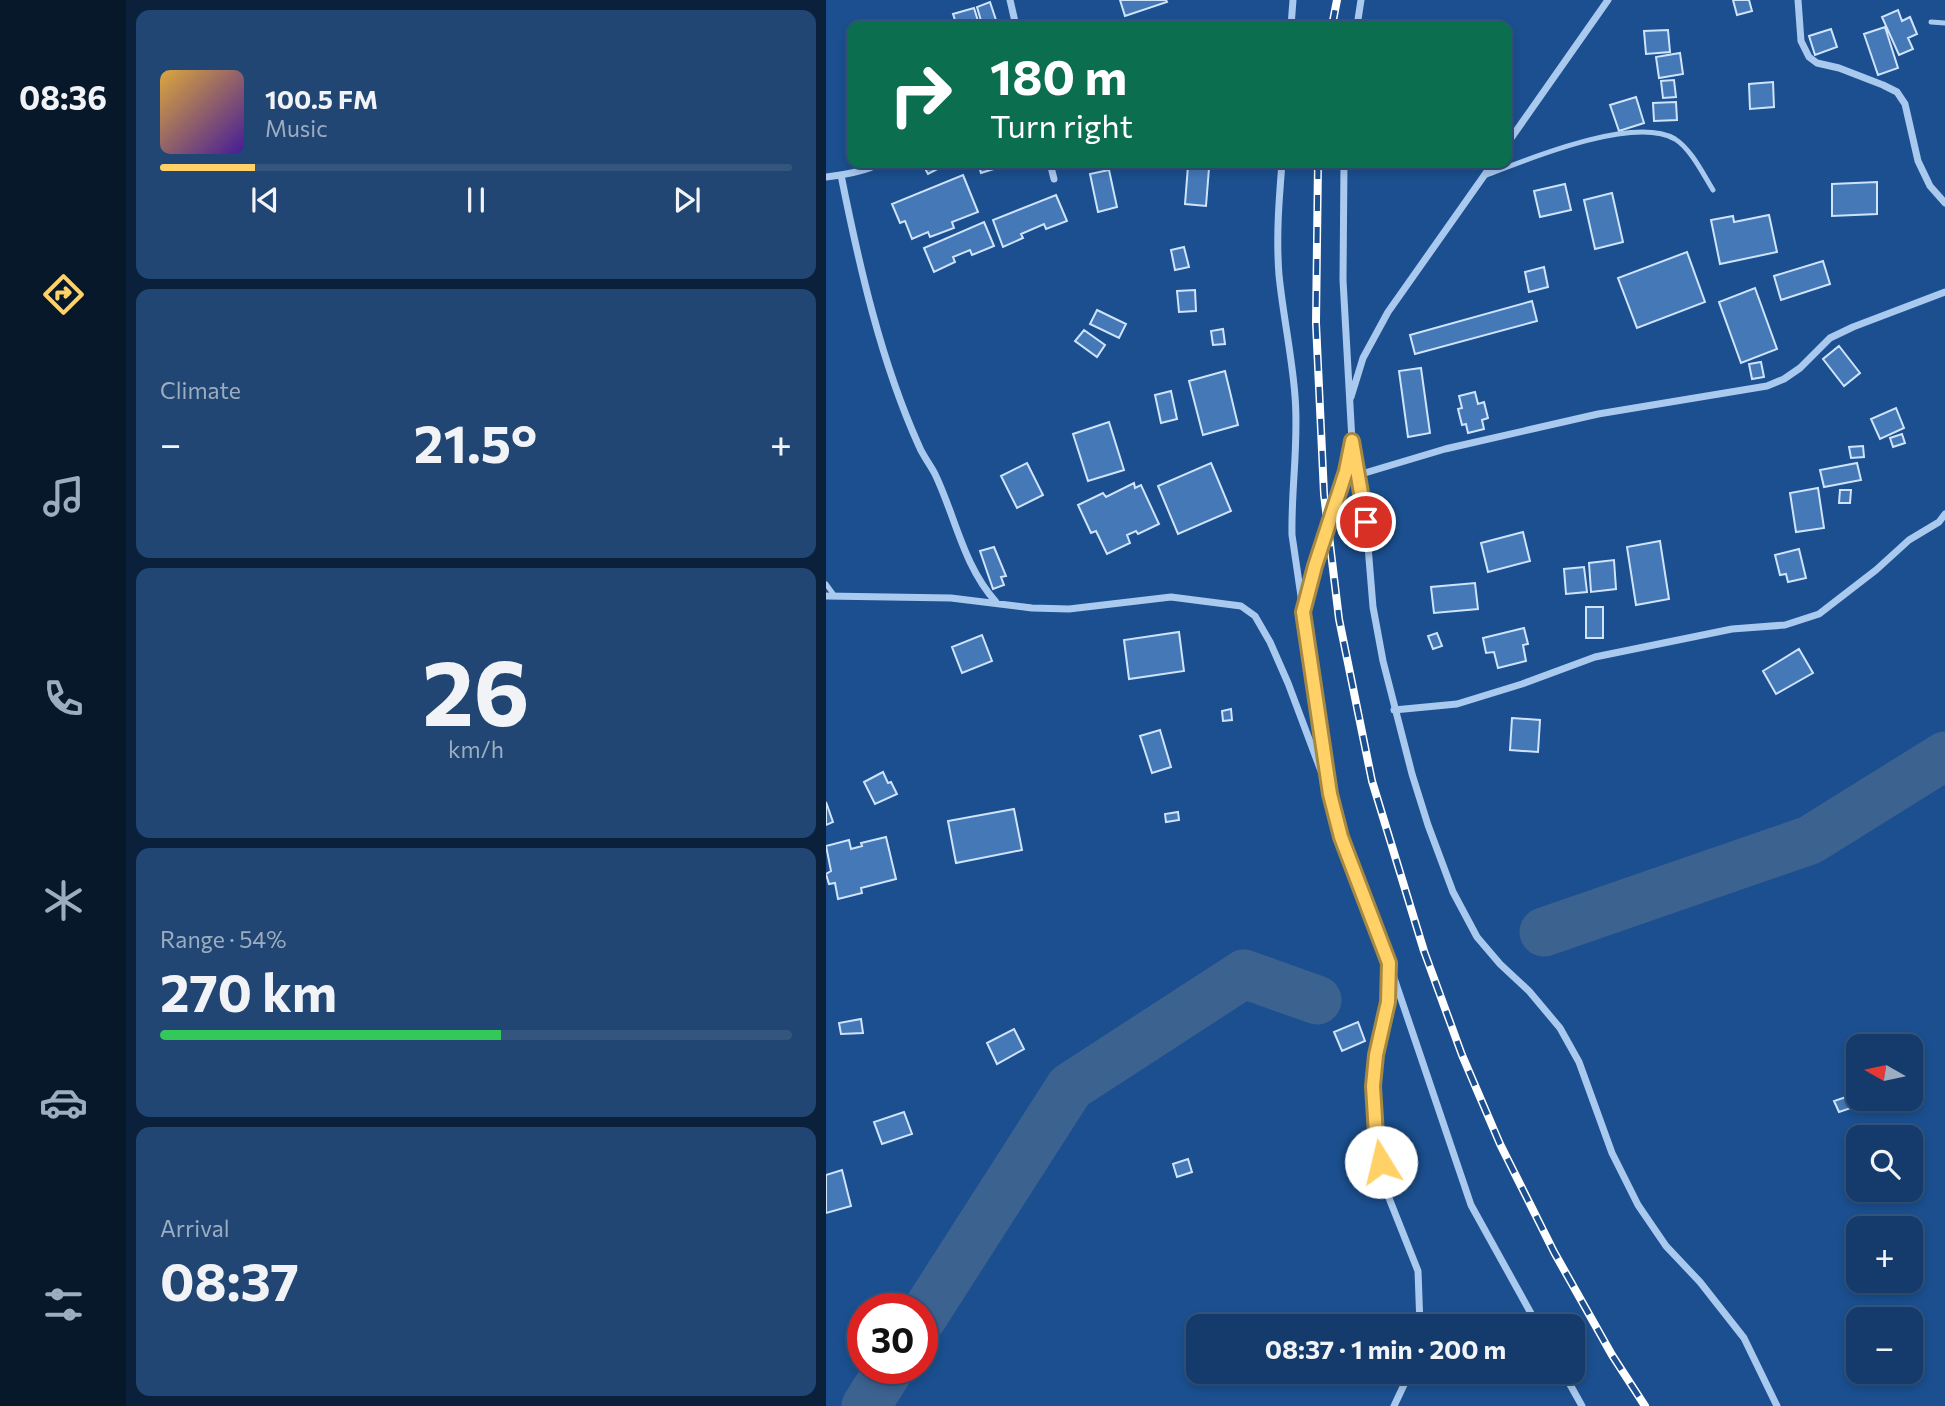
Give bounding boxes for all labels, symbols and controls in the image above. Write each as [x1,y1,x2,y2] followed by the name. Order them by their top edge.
[990,45,1127,105] text: 180 m
[875,49,966,140] icon: right
[19,77,107,117] text: 08:36
[265,83,378,114] text: 100.5 FM
[990,105,1133,145] text: Turn right
[265,114,328,142] text: Music
[246,181,284,219] icon: previous
[457,181,495,219] icon: pause
[668,181,706,219] icon: next
[39,270,88,319] icon: directions
[160,376,241,404] text: Climate
[414,410,537,474] text: 21.5°
[160,419,182,466] text: −
[770,419,792,466] text: +
[39,472,88,521] icon: music
[1336,492,1396,552] pin
[1347,503,1385,541] icon: arrive
[422,633,530,745] text: 26
[39,674,88,723] icon: phone
[448,735,504,763] text: km/h
[39,876,88,925] icon: climate
[160,925,286,953] text: Range · 54%
[160,959,337,1023] text: 270 km
[1846,1034,1923,1111] north arrow
[1846,1034,1923,1384] map controls
[39,1078,88,1127] icon: car
[1344,1125,1418,1199] position arrow
[1846,1125,1923,1202] button: search
[160,1214,230,1242] text: Arrival
[1846,1216,1923,1293] button: +
[160,1248,299,1312] text: 08:37
[39,1280,88,1329] icon: filters
[847,1293,938,1384] speed limit sign: 30
[1846,1307,1923,1384] button: −
[1265,1333,1506,1364] text: 08:37 · 1 min · 200 m

